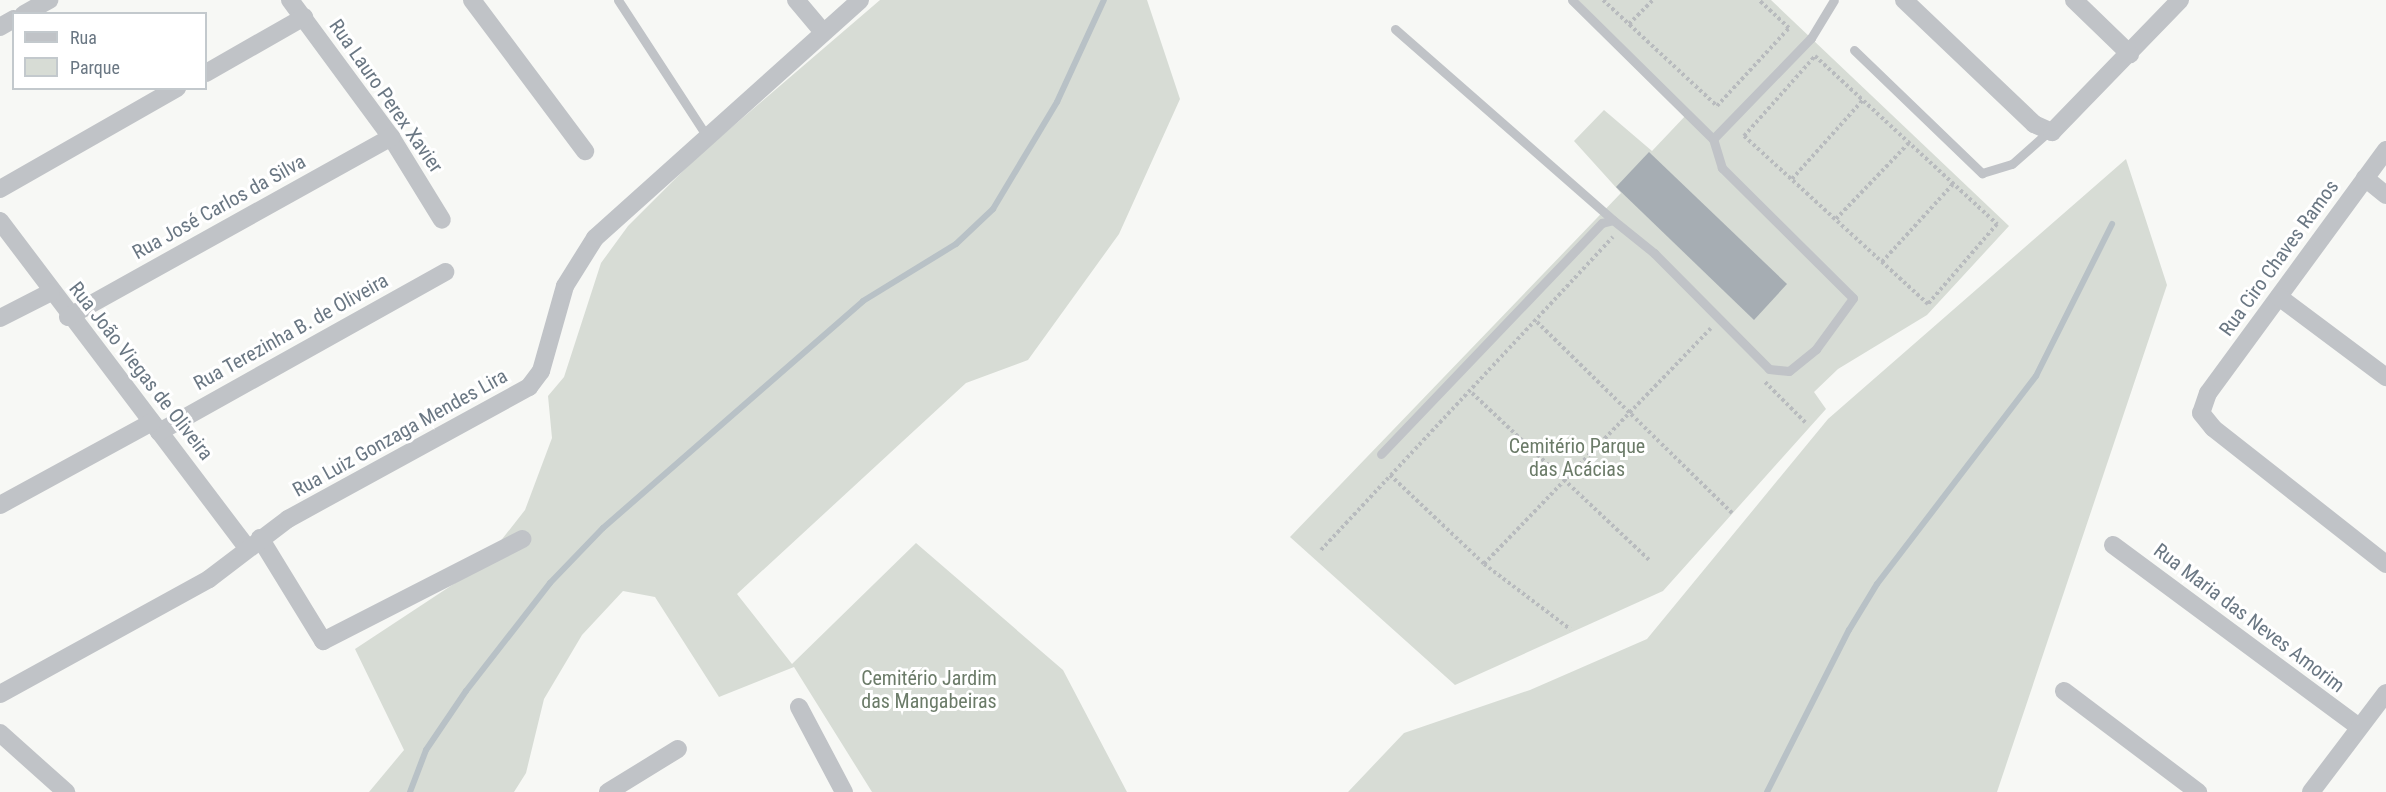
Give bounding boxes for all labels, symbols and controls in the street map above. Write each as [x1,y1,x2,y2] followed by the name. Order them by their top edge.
[12,12,207,90] legend
[324,15,448,177] street label: Rua Lauro Perex Xavier
[70,27,97,48] text: Rua
[70,57,120,78] text: Parque
[128,149,310,265] street label: Rua José Carlos da Silva
[2214,175,2344,341] street label: Rua Ciro Chaves Ramos
[189,268,393,396] street label: Rua Terezinha B. de Oliveira
[64,277,218,465] street label: Rua João Viegas de Oliveira
[289,364,511,502] street label: Rua Luiz Gonzaga Mendes Lira
[1509,435,1645,482] park label: Cemitério Parque das Acácias
[2149,538,2349,698] street label: Rua Maria das Neves Amorim
[861,666,997,713] park label: Cemitério Jardim das Mangabeiras

